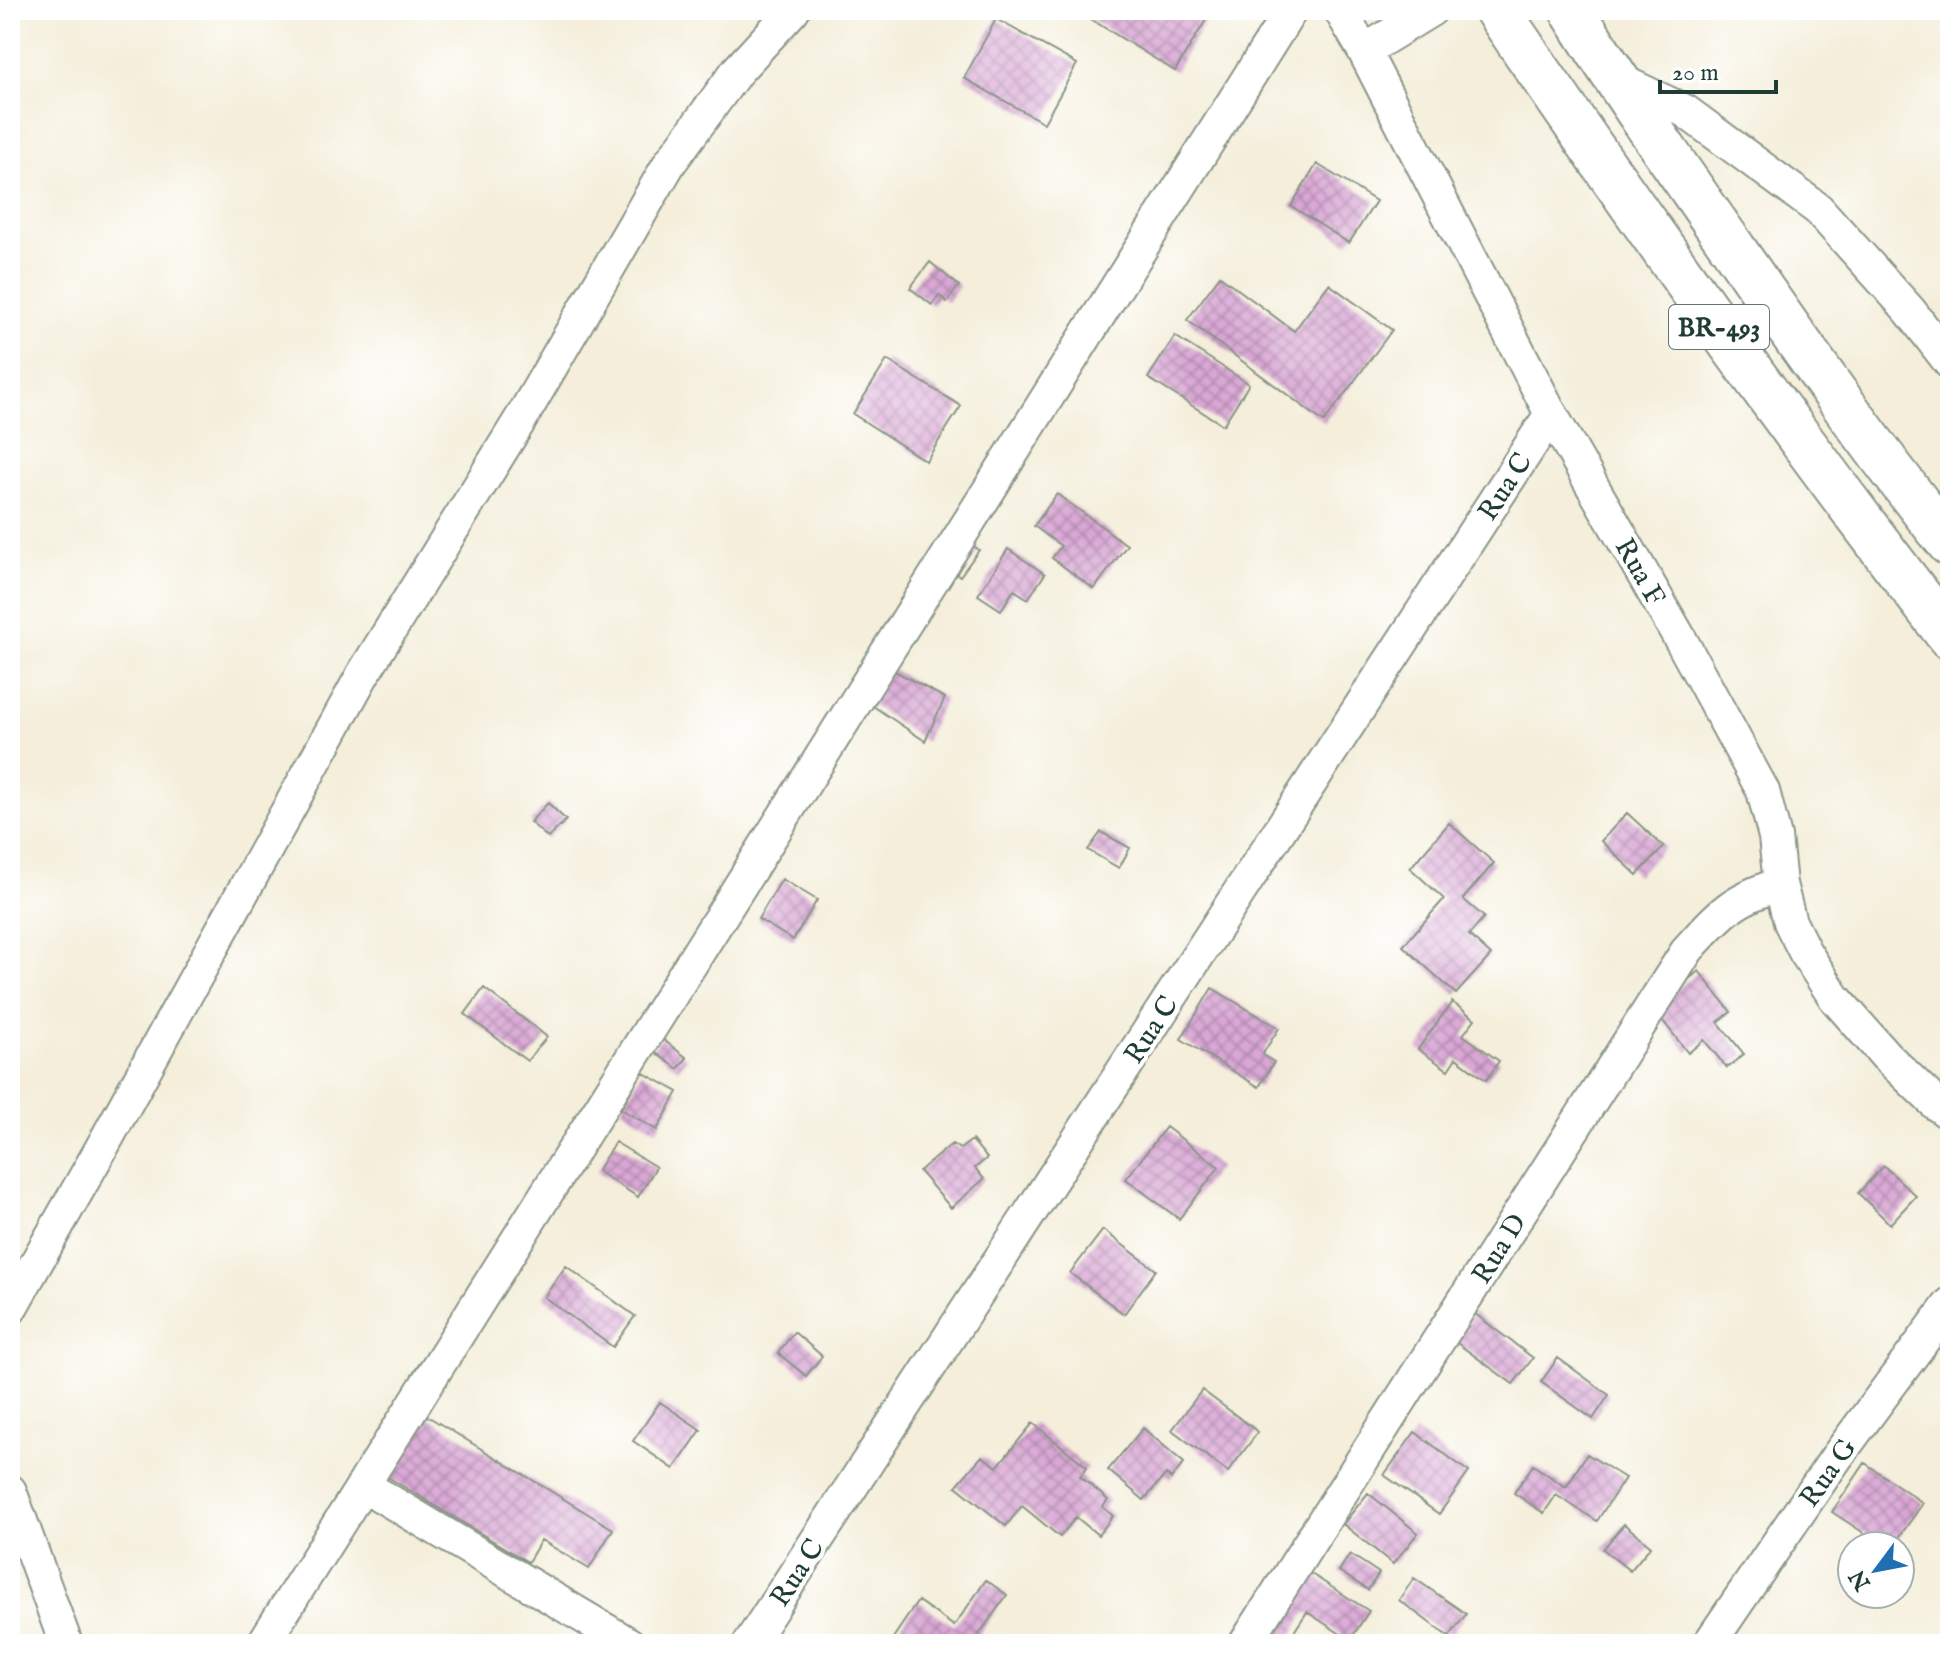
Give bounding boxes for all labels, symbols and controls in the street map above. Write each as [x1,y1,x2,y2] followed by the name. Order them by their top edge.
[1660,44,1776,94] scale bar
[1672,58,1719,89] text: 20 m
[1669,305,1769,349] road number: BR-493
[1471,447,1541,528] street label: Rua C
[1606,532,1672,612] street label: Rua F
[1117,990,1187,1071] street label: Rua C
[1465,1208,1535,1291] street label: Rua D
[1793,1432,1866,1515] street label: Rua G
[1836,1530,1916,1610] north arrow
[763,1533,833,1614] street label: Rua C
[1844,1564,1878,1596] text: N

